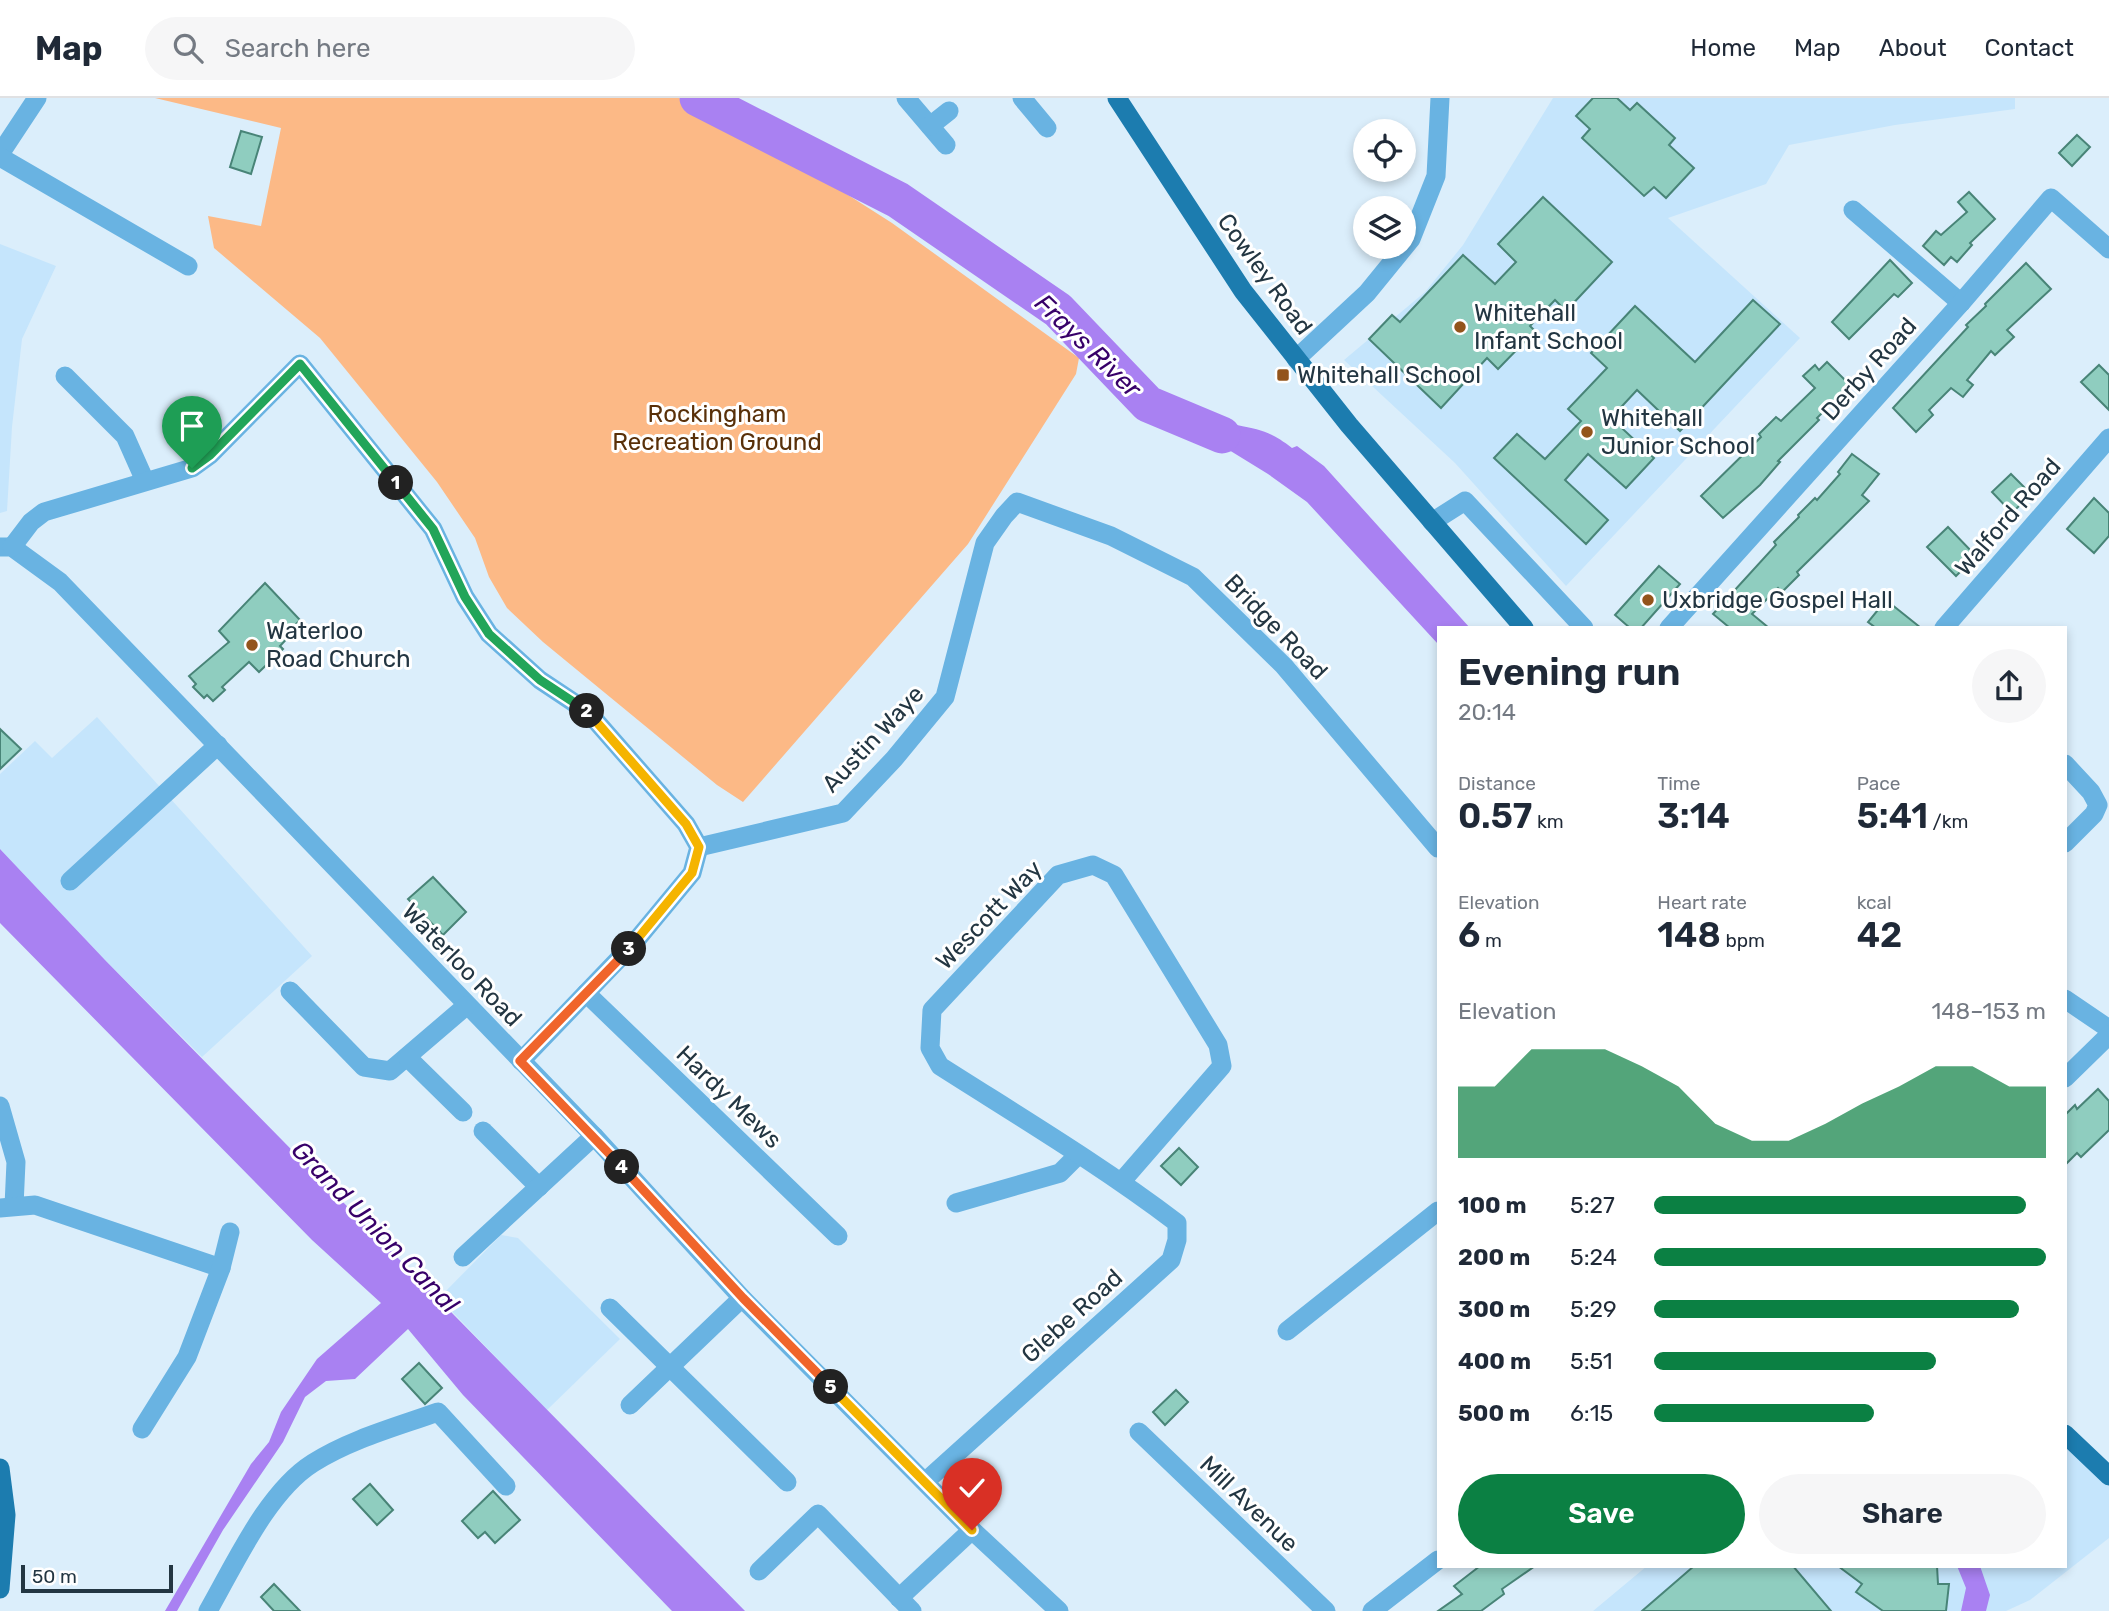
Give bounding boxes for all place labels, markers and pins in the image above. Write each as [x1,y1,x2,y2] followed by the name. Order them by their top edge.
[1474,299,1623,355] place label: Whitehall Infant School
[1452,319,1468,335] marker: Whitehall Infant School
[1297,361,1481,389] place label: Whitehall School
[1275,367,1291,383] marker: Whitehall School
[162,396,222,468] pin
[1601,404,1755,460] place label: Whitehall Junior School
[1579,424,1595,440] marker: Whitehall Junior School
[378,466,414,500] pin: 1
[1662,586,1893,614] place label: Uxbridge Gospel Hall
[1640,592,1656,608] marker: Uxbridge Gospel Hall
[266,617,411,673] place label: Waterloo Road Church
[244,637,260,653] marker: Waterloo Road Church
[570,694,604,728] pin: 2
[612,932,646,966] pin: 3
[604,1150,640,1184] pin: 4
[814,1370,848,1404] pin: 5
[942,1458,1002,1530] pin

